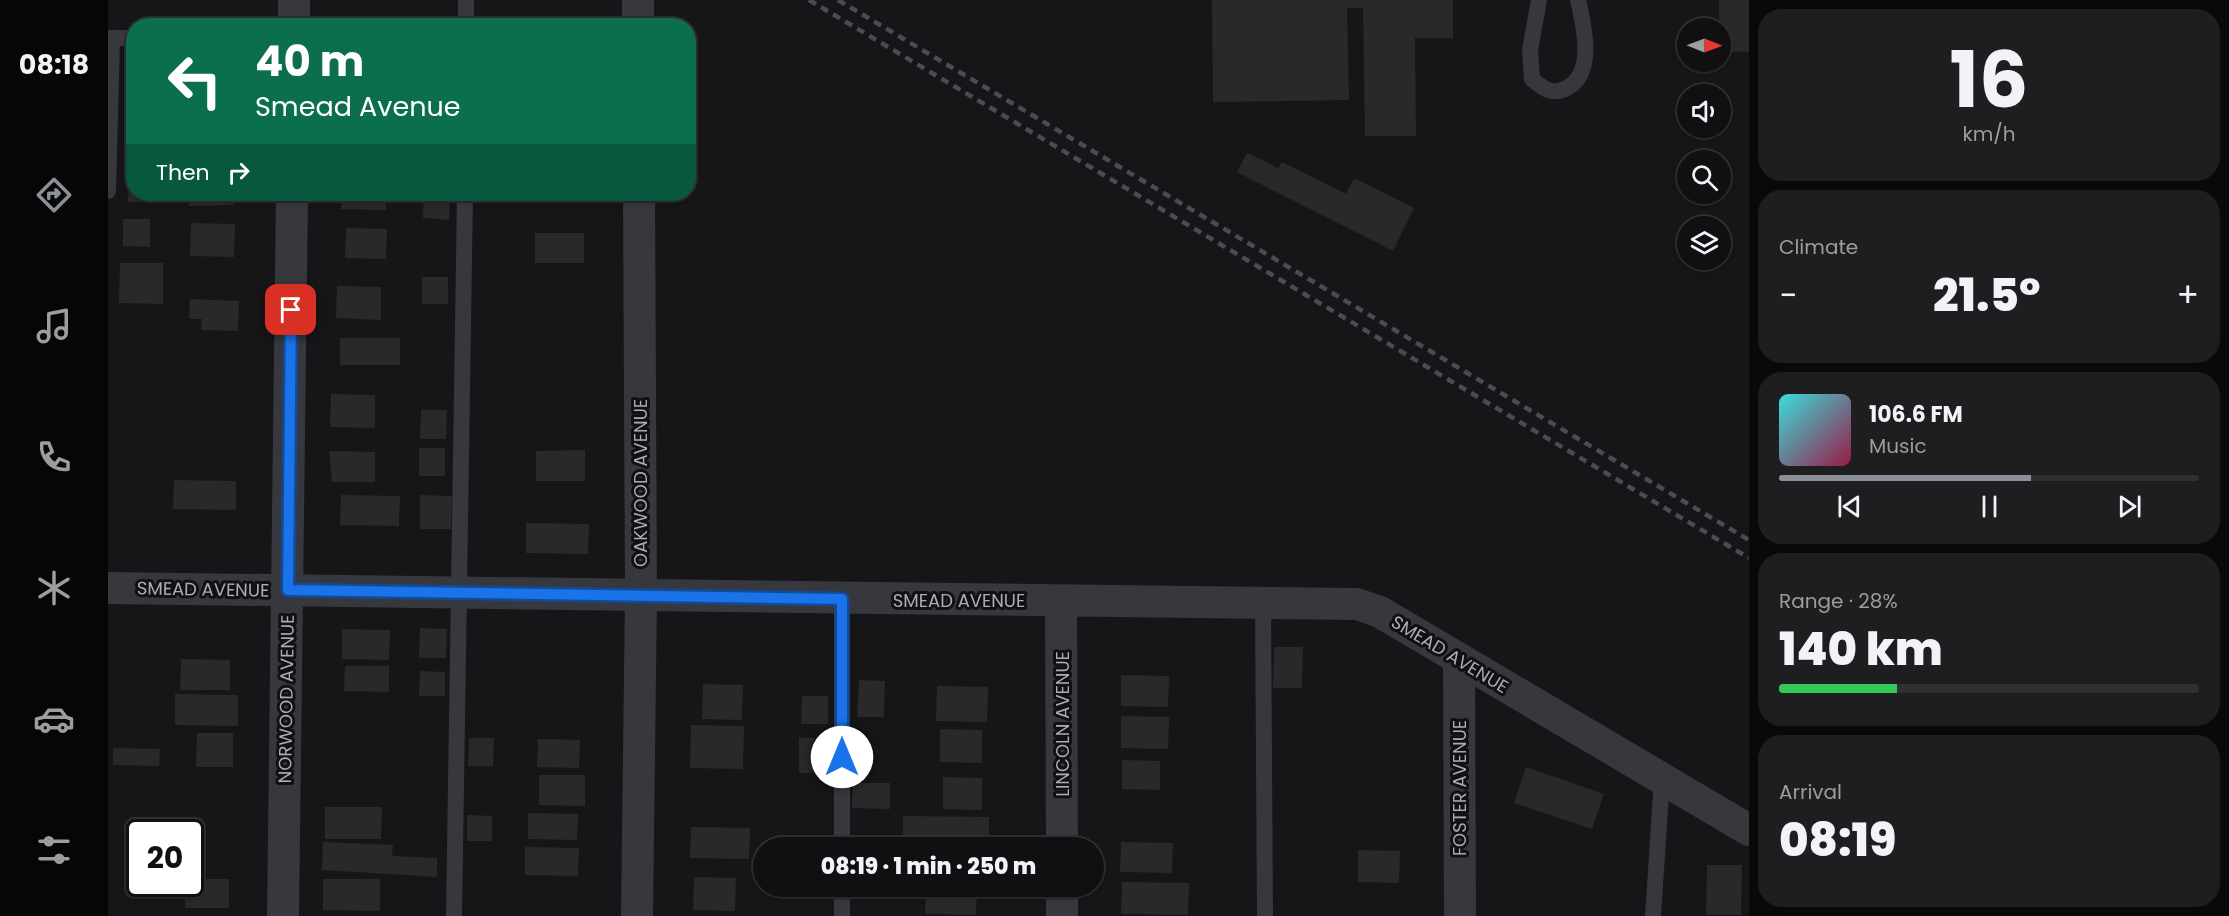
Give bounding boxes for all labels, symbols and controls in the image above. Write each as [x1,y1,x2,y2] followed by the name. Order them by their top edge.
[1677,18,1731,72] north arrow
[1677,18,1731,270] map controls
[1949,25,2029,134] text: 16
[255,32,364,91] text: 40 m
[156,42,234,120] icon: left
[19,46,89,83] text: 08:18
[1677,84,1731,138] button: sound
[255,88,461,125] text: Smead Avenue
[1962,120,2016,148] text: km/h
[1677,150,1731,204] button: search
[222,156,255,189] icon: right
[156,157,210,188] text: Then
[33,174,75,216] icon: directions
[1677,216,1731,270] button: layers
[1779,233,1858,261] text: Climate
[1933,264,2041,327] text: 21.5°
[1779,272,1797,319] text: −
[2176,272,2199,319] text: +
[265,284,316,335] pin
[274,293,307,326] icon: arrive
[33,305,75,347] icon: music
[628,399,653,567] street label: OAKWOOD AVENUE
[1869,399,1963,430] text: 106.6 FM
[1869,432,1927,460] text: Music
[33,436,75,478] icon: phone
[1833,490,1866,523] icon: previous
[1973,490,2006,523] icon: pause
[2113,490,2146,523] icon: next
[33,567,75,609] icon: climate
[137,575,269,603] street label: SMEAD AVENUE
[1779,587,1898,615] text: Range · 28%
[893,588,1025,613] street label: SMEAD AVENUE
[1387,609,1513,699] street label: SMEAD AVENUE
[272,614,300,784] street label: NORWOOD AVENUE
[1779,618,1943,681] text: 140 km
[1050,651,1075,797] street label: LINCOLN AVENUE
[33,698,75,740] icon: car
[1447,720,1472,856] street label: FOSTER AVENUE
[810,725,874,789] position arrow
[1779,778,1842,806] text: Arrival
[1779,809,1896,872] text: 08:19
[126,819,204,897] speed limit sign: 20
[33,829,75,871] icon: filters
[821,851,1036,882] text: 08:19 · 1 min · 250 m

